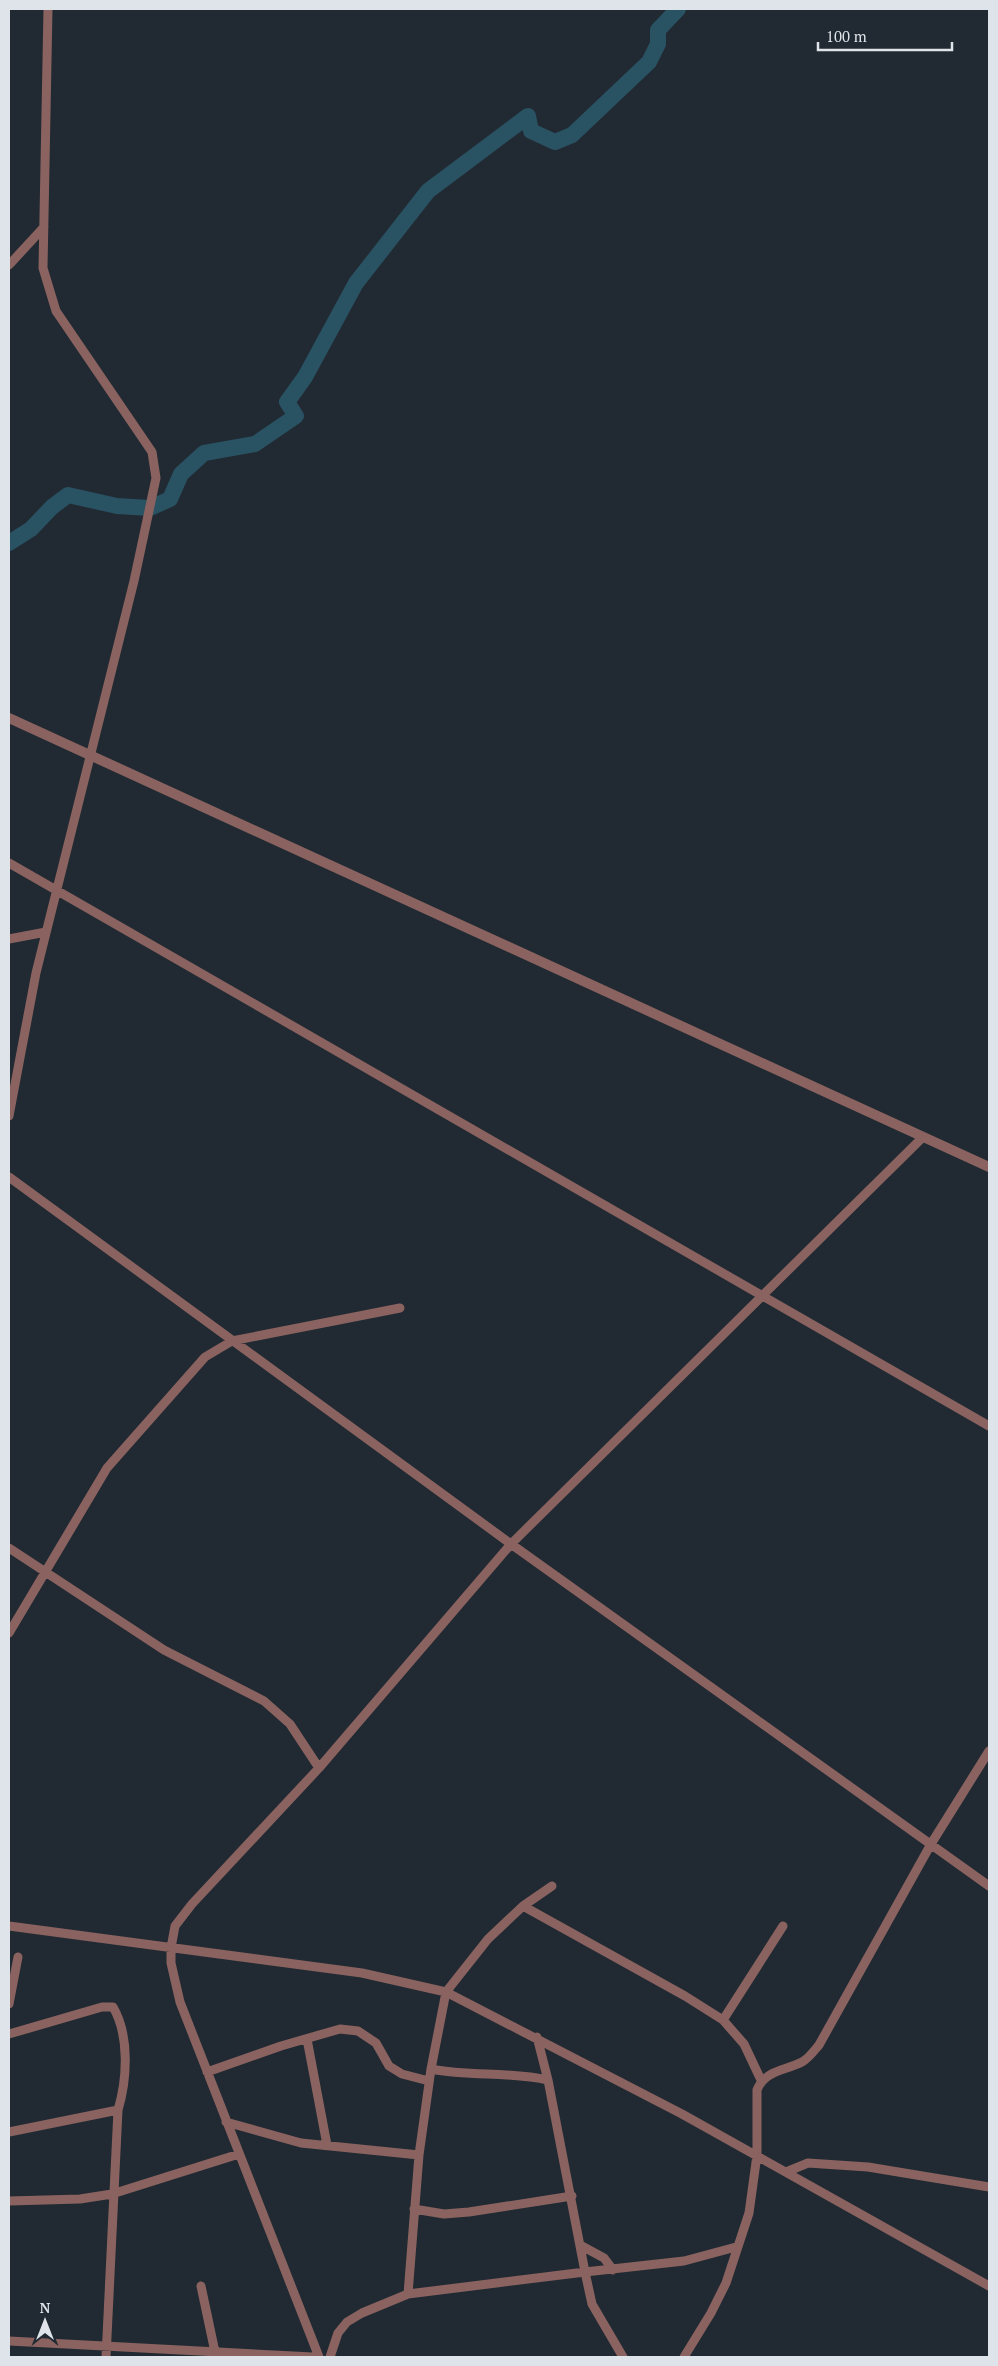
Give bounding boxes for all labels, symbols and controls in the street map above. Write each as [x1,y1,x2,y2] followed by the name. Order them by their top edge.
[818,20,952,52] scale bar
[826,26,867,46] text: 100 m
[20,2296,70,2346] north arrow
[40,2298,51,2317] text: N

